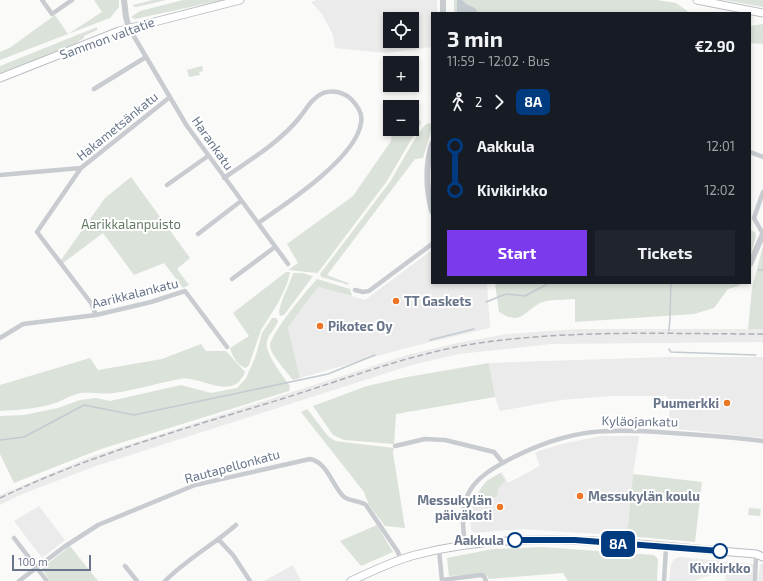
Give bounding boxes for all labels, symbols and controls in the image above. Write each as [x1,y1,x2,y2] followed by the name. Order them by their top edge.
[383,12,419,136] map controls
[383,12,419,48] button: locate
[57,13,157,63] street label: Sammon valtatie
[447,25,503,51] text: 3 min
[695,37,735,55] text: €2.90
[447,53,550,69] text: 11:59 – 12:02 · Bus
[383,56,419,92] button: +
[73,88,161,164] street label: Hakametsänkatu
[447,91,469,113] icon: walk
[488,91,510,113] icon: forward
[524,93,542,110] text: 8A
[475,94,482,110] text: 2
[383,100,419,136] button: −
[189,113,237,173] street label: Harankatu
[477,137,534,155] text: Aakkula
[706,138,735,154] text: 12:01
[477,181,548,199] text: Kivikirkko
[704,182,735,198] text: 12:02
[81,216,181,232] park label: Aarikkalanpuisto
[447,230,587,276] button: Start
[595,230,735,276] button: Tickets
[90,275,180,311] street label: Aarikkalankatu
[404,293,472,309] place label: TT Gaskets
[391,296,401,306] marker: TT Gaskets
[328,318,393,334] place label: Pikotec Oy
[315,321,325,331] marker: Pikotec Oy
[653,395,719,411] place label: Puumerkki
[722,398,732,408] marker: Puumerkki
[602,412,678,430] street label: Kyläojankatu
[183,446,281,486] street label: Rautapellonkatu
[588,488,700,504] place label: Messukylän koulu
[575,491,585,501] marker: Messukylän koulu
[417,492,492,523] place label: Messukylän päiväkoti
[495,502,505,512] marker: Messukylän päiväkoti
[600,531,636,557] line badge: 8A
[454,532,504,548] place label: Aakkula
[507,532,523,548] marker: Aakkula
[609,535,627,552] text: 8A
[712,543,728,559] marker: Kivikirkko
[12,553,91,572] scale bar
[18,555,48,568] text: 100 m
[689,560,751,576] place label: Kivikirkko

